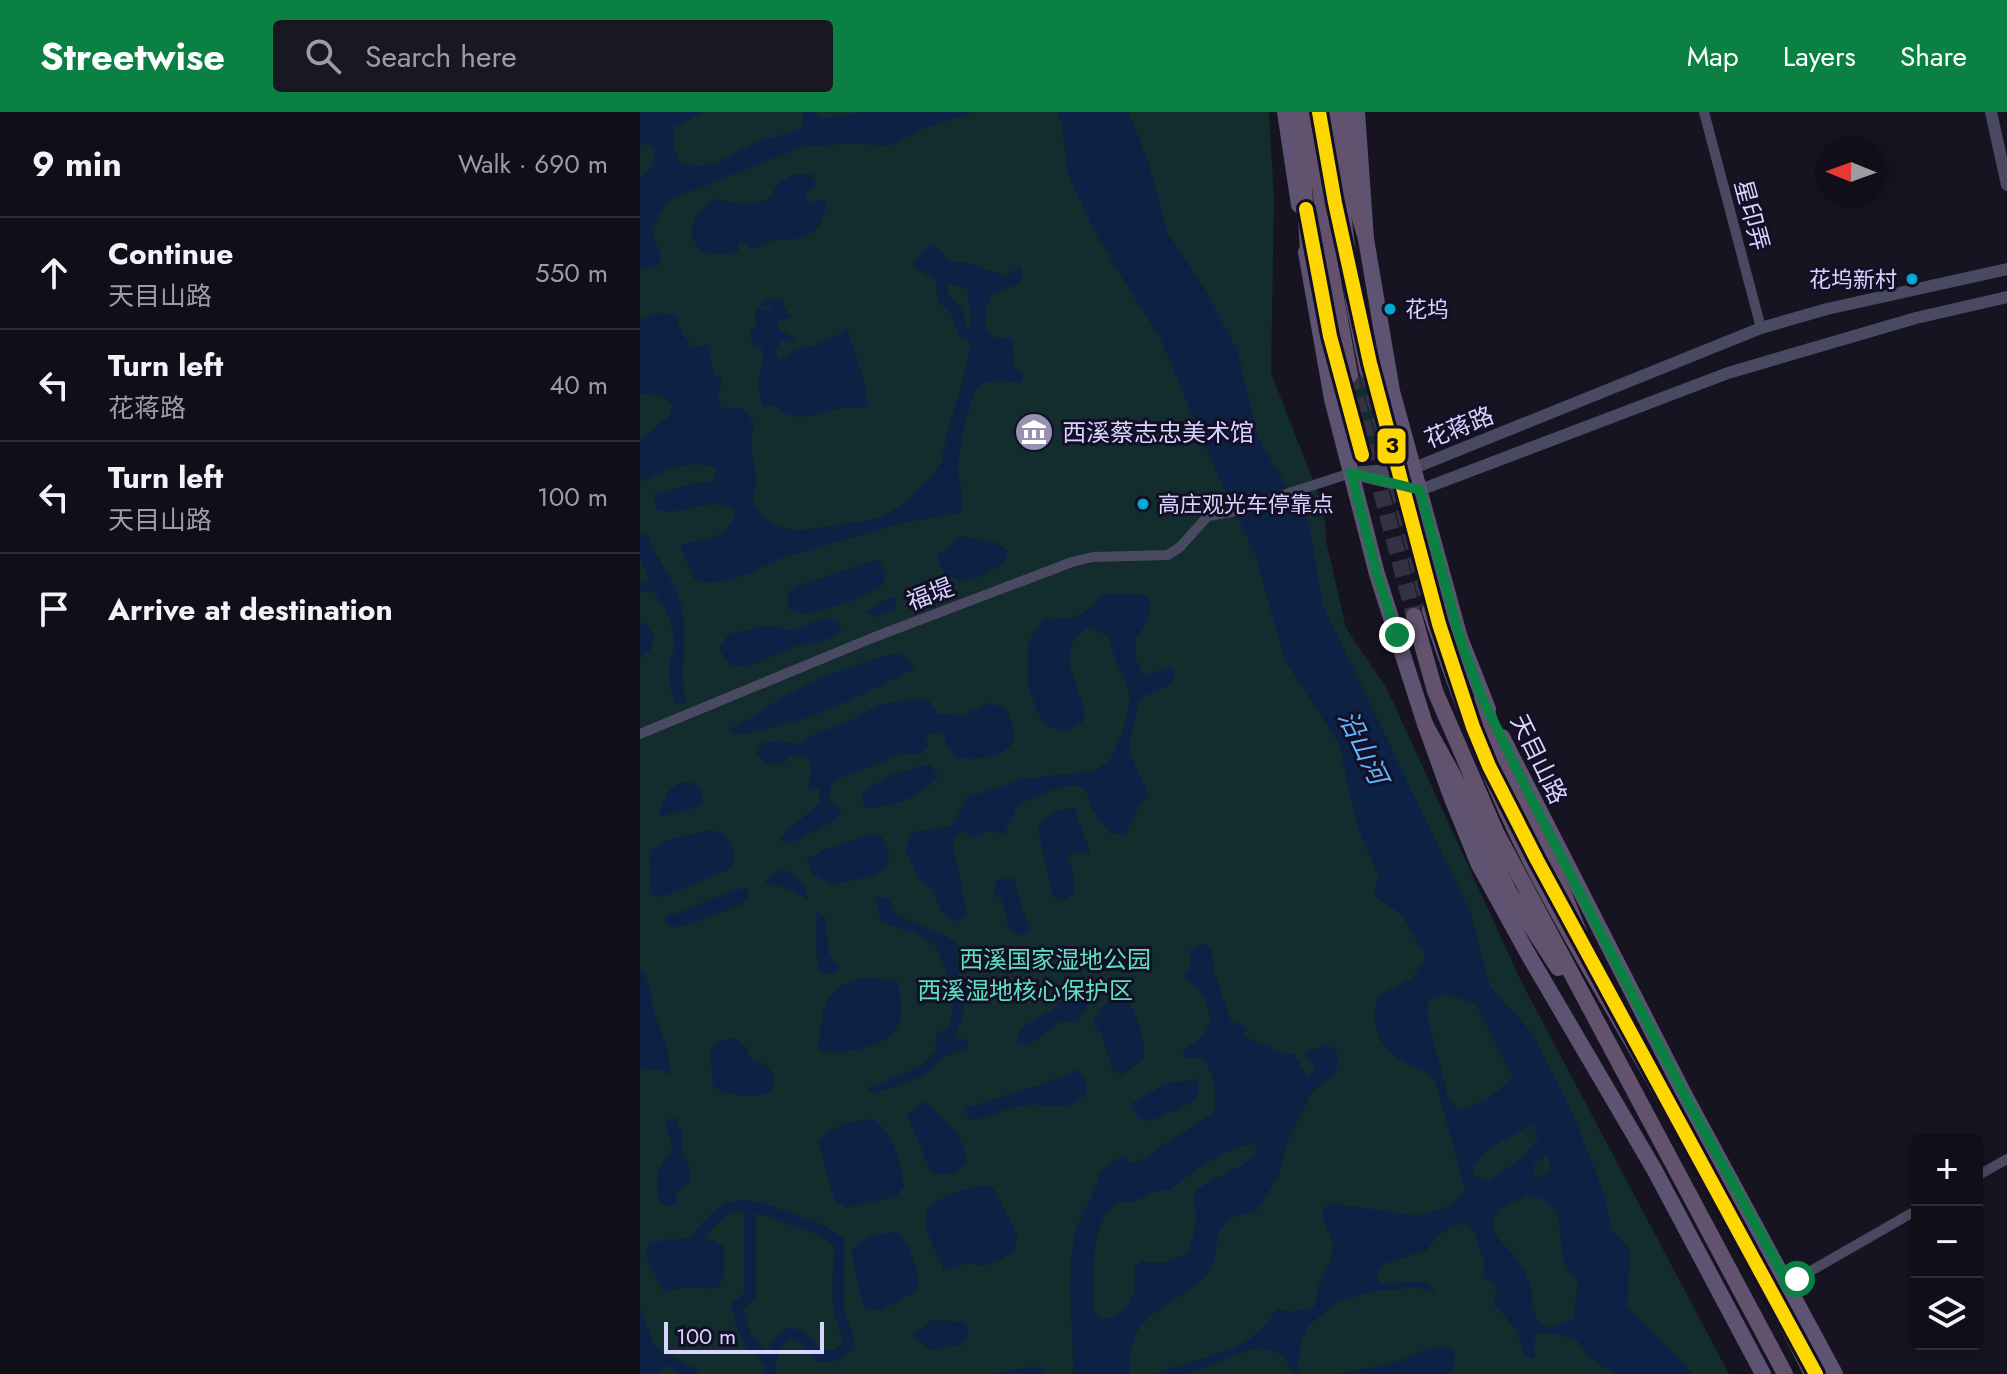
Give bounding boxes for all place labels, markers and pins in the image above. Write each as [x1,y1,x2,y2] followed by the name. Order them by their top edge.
[1809,263,1897,295] place label: 花坞新村
[1904,271,1920,287] marker: 花坞新村
[1405,293,1449,325] place label: 花坞
[1382,301,1398,317] marker: 花坞
[1013,411,1055,453] museum icon: 西溪蔡志忠美术馆
[1062,415,1254,450] place label: 西溪蔡志忠美术馆
[1158,488,1334,520] place label: 高庄观光车停靠点
[1135,496,1151,512] marker: 高庄观光车停靠点

